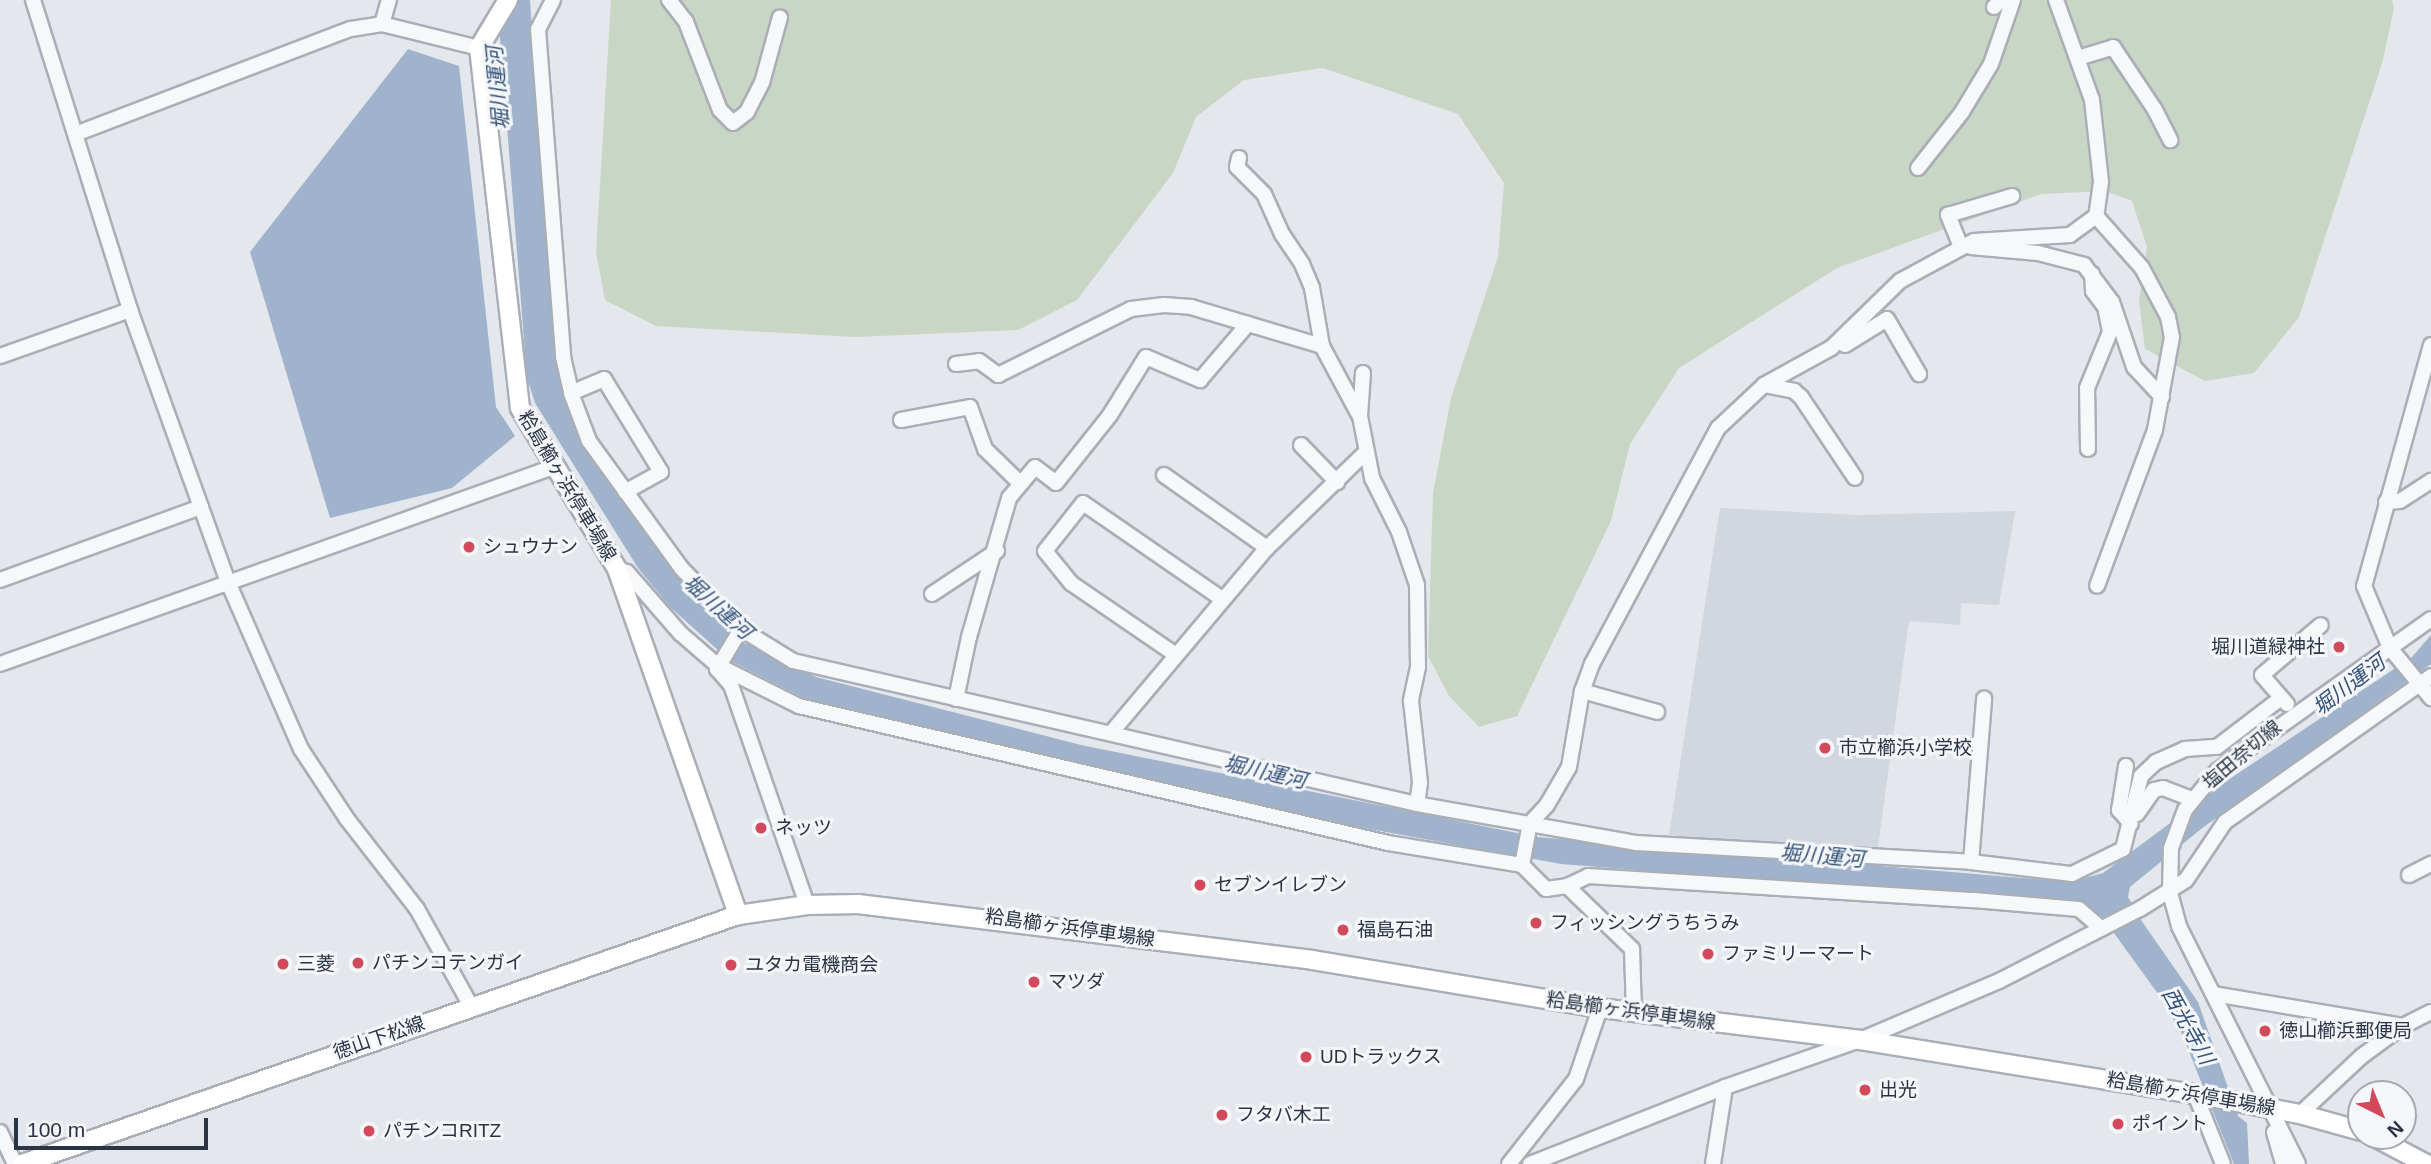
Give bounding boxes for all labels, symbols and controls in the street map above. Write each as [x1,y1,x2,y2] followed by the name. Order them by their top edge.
[482,45,514,131] water label: 堀川運河
[513,407,621,565] street label: 粭島櫛ヶ浜停車場線
[483,536,578,558] place label: シュウナン
[461,539,477,555] marker: シュウナン
[678,570,758,644] water label: 堀川運河
[2211,636,2325,658] place label: 堀川道緑神社
[2331,639,2347,655] marker: 堀川道緑神社
[2308,650,2390,720] water label: 堀川運河
[2198,716,2286,794] street label: 塩田奈切線
[1839,737,1972,759] place label: 市立櫛浜小学校
[1817,740,1833,756] marker: 市立櫛浜小学校
[1221,750,1309,794] water label: 堀川運河
[775,817,832,839] place label: ネッツ
[753,820,769,836] marker: ネッツ
[1779,840,1865,872] water label: 堀川運河
[1214,874,1347,896] place label: セブンイレブン
[1192,877,1208,893] marker: セブンイレブン
[984,905,1156,951] street label: 粭島櫛ヶ浜停車場線
[1550,912,1740,934] place label: フィッシングうちうみ
[1528,915,1544,931] marker: フィッシングうちうみ
[1357,919,1433,941] place label: 福島石油
[1335,922,1351,938] marker: 福島石油
[1722,943,1874,965] place label: ファミリーマート
[1700,946,1716,962] marker: ファミリーマート
[372,952,524,974] place label: パチンコテンガイ
[297,953,335,975] place label: 三菱
[745,954,878,976] place label: ユタカ電機商会
[350,955,366,971] marker: パチンコテンガイ
[275,956,291,972] marker: 三菱
[723,957,739,973] marker: ユタカ電機商会
[1048,971,1105,993] place label: マツダ
[1026,974,1042,990] marker: マツダ
[2157,983,2219,1069] water label: 西光寺川
[1545,988,1717,1034] street label: 粭島櫛ヶ浜停車場線
[330,1012,428,1064] street label: 徳山下松線
[2279,1020,2412,1042] place label: 徳山櫛浜郵便局
[2257,1023,2273,1039] marker: 徳山櫛浜郵便局
[1320,1046,1442,1068] place label: UDトラックス
[1298,1049,1314,1065] marker: UDトラックス
[2105,1068,2277,1120] street label: 粭島櫛ヶ浜停車場線
[1879,1079,1917,1101] place label: 出光
[2347,1080,2417,1150] north arrow
[1857,1082,1873,1098] marker: 出光
[18,1104,212,1148] scale bar
[1236,1104,1331,1126] place label: フタバ木工
[1214,1107,1230,1123] marker: フタバ木工
[2132,1113,2208,1135] place label: ポイント
[2110,1116,2126,1132] marker: ポイント
[2383,1117,2407,1142] text: N
[27,1118,85,1141] text: 100 m
[383,1120,501,1142] place label: パチンコRITZ
[361,1123,377,1139] marker: パチンコRITZ

